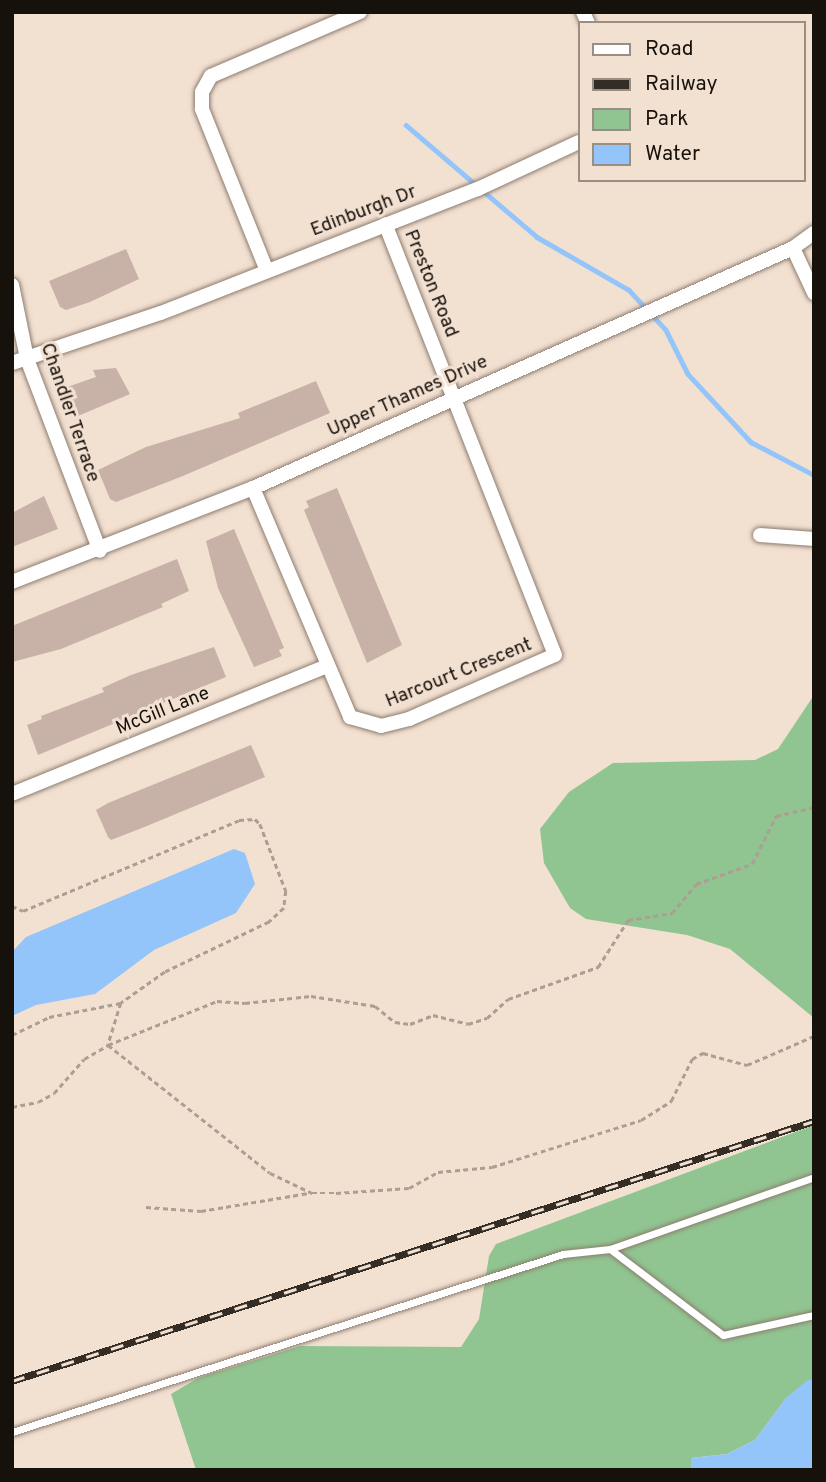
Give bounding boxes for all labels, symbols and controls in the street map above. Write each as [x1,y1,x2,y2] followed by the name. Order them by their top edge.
[578,21,805,182] legend
[645,36,694,63] text: Road
[645,71,718,98] text: Railway
[645,106,688,133] text: Park
[645,141,700,168] text: Water
[308,181,420,243] street label: Edinburgh Dr
[398,227,462,341] street label: Preston Road
[34,340,104,486] street label: Chandler Terrace
[324,351,492,443] street label: Upper Thames Drive
[382,634,536,714] street label: Harcourt Crescent
[113,683,213,741] street label: McGill Lane

